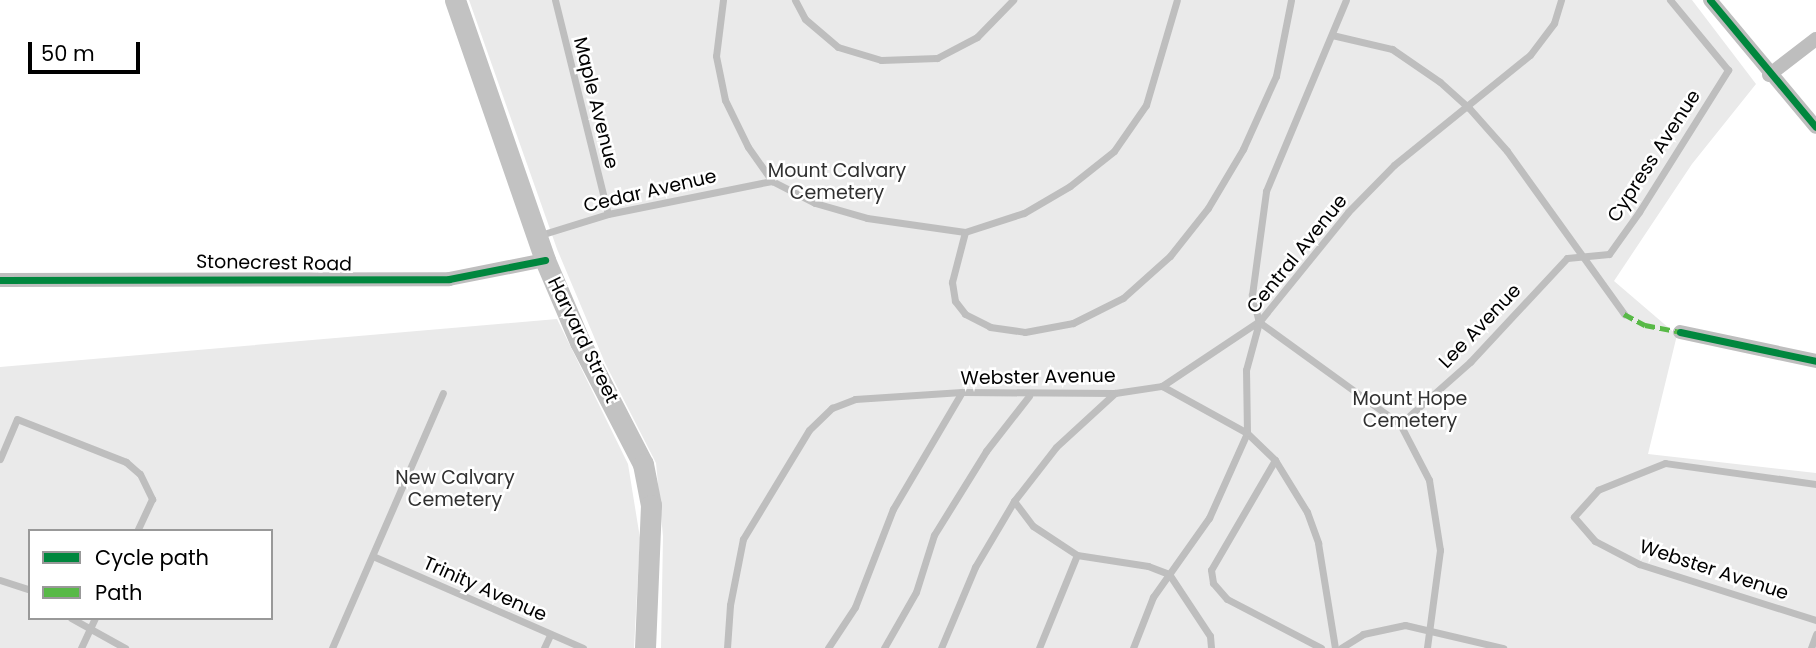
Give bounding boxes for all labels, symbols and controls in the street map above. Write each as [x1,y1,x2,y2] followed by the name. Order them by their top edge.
[32,28,144,72] scale bar
[569,35,623,171] street label: Maple Avenue
[41,39,95,68] text: 50 m
[1603,85,1705,227] street label: Cypress Avenue
[768,160,906,204] park label: Mount Calvary Cemetery
[581,165,719,217] street label: Cedar Avenue
[1242,190,1352,318] street label: Central Avenue
[196,250,352,276] street label: Stonecrest Road
[543,273,623,407] street label: Harvard Street
[1434,279,1526,373] street label: Lee Avenue
[960,364,1116,390] street label: Webster Avenue
[1353,388,1467,432] park label: Mount Hope Cemetery
[395,467,515,511] park label: New Calvary Cemetery
[28,529,273,620] legend
[1637,535,1791,605] street label: Webster Avenue
[95,543,209,572] text: Cycle path
[420,552,550,626] street label: Trinity Avenue
[95,578,142,607] text: Path

